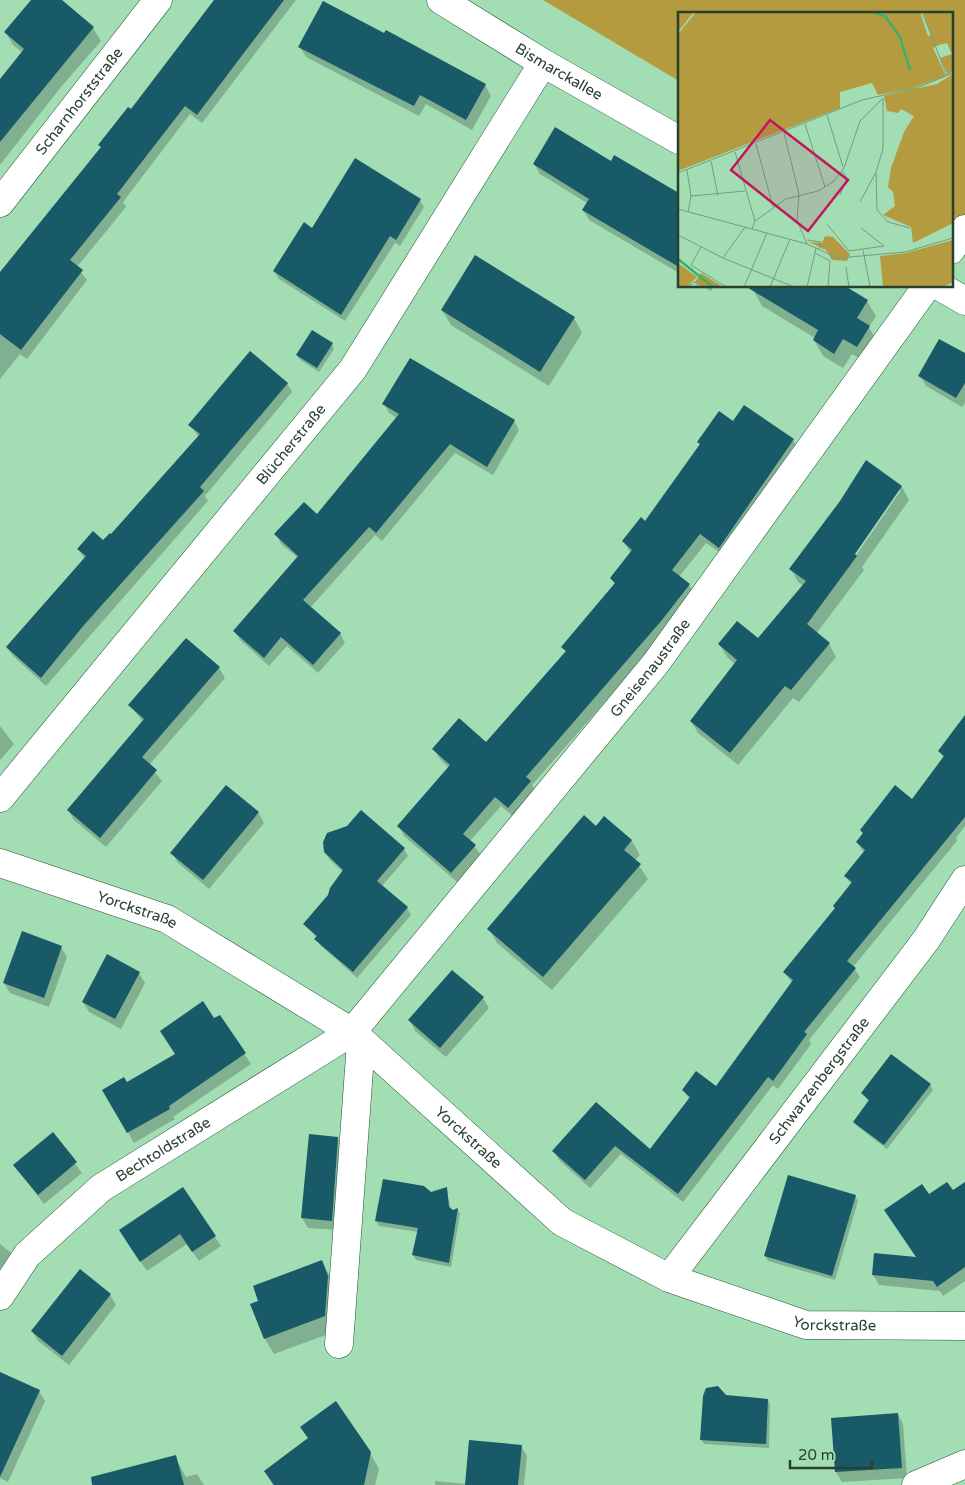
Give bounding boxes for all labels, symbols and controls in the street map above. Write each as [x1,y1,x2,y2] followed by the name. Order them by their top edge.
[678,12,952,288] inset map
[512,39,606,104] street label: Bismarckallee
[32,44,127,159] street label: Scharnhorststraße
[253,400,329,488] street label: Blücherstraße
[606,615,694,721] street label: Gneisenaustraße
[95,887,181,932] street label: Yorckstraße
[765,1013,873,1148] street label: Schwarzenbergstraße
[431,1103,506,1172] street label: Yorckstraße
[112,1113,214,1186] street label: Bechtoldstraße
[790,1312,876,1335] street label: Yorckstraße
[790,1438,872,1470] scale bar
[798,1446,835,1464] text: 20 m

